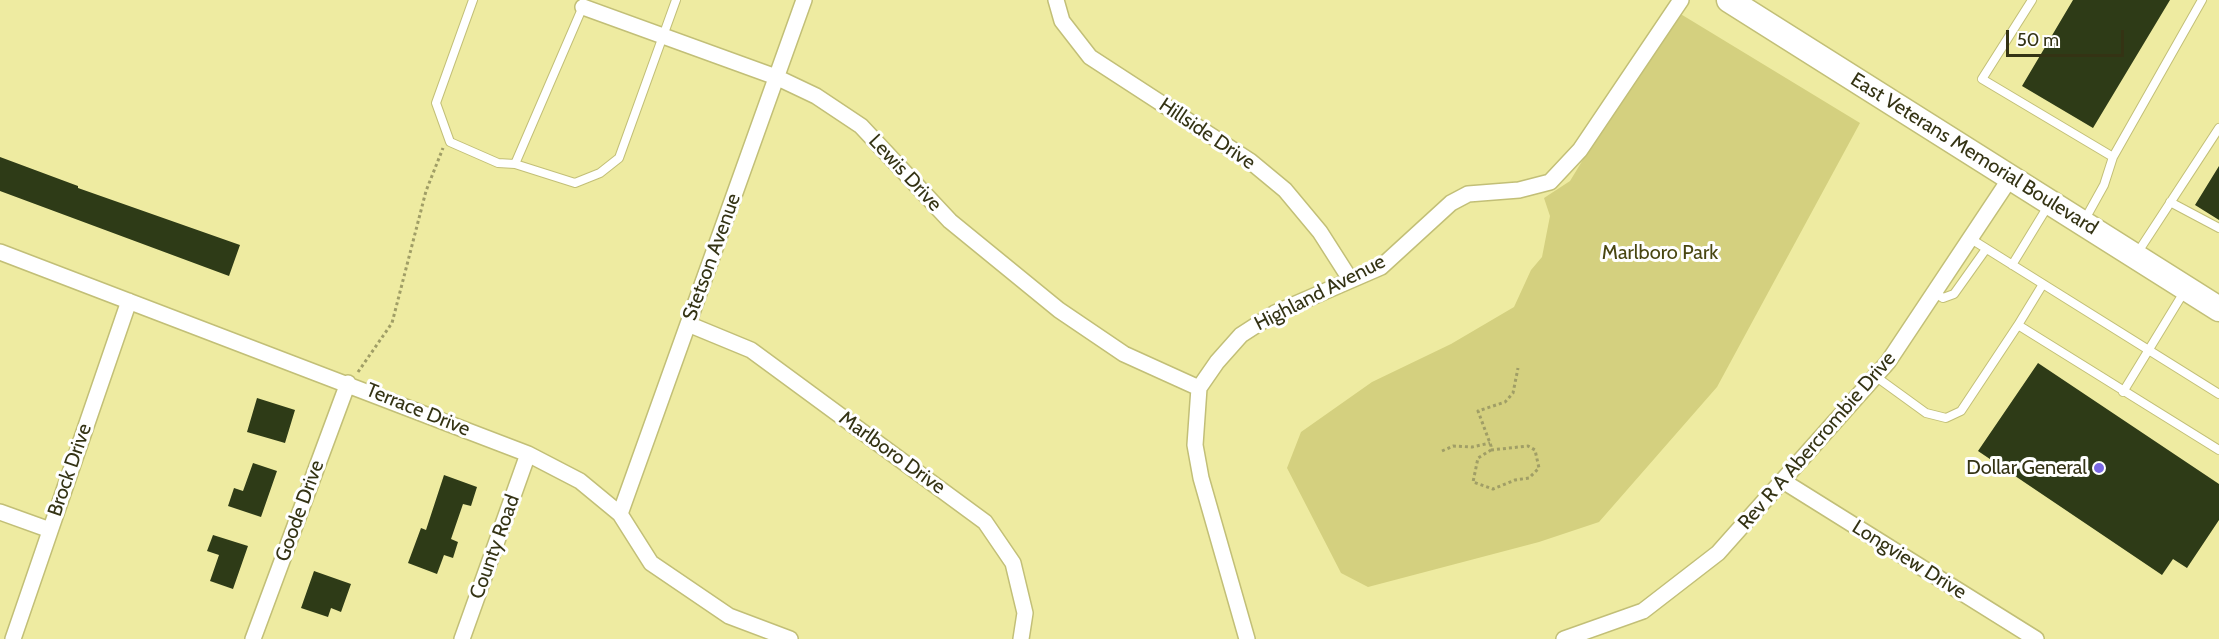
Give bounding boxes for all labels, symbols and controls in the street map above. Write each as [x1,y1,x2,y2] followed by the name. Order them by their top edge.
[2009,18,2128,56] scale bar
[2017,29,2059,51] text: 50 m
[1846,68,2102,240] street label: East Veterans Memorial Boulevard
[1154,93,1260,175] street label: Hillside Drive
[863,130,947,216] street label: Lewis Drive
[678,190,746,324] street label: Stetson Avenue
[1602,241,1718,265] park label: Marlboro Park
[1251,250,1389,336] street label: Highland Avenue
[1733,347,1901,535] street label: Rev R A Abercrombie Drive
[363,378,473,442] street label: Terrace Drive
[834,406,950,500] street label: Marlboro Drive
[43,421,97,519] street label: Brock Drive
[1966,456,2087,480] place label: Dollar General
[271,457,329,565] street label: Goode Drive
[2092,461,2106,475] marker: Dollar General
[465,492,525,602] street label: County Road
[1847,515,1971,605] street label: Longview Drive

